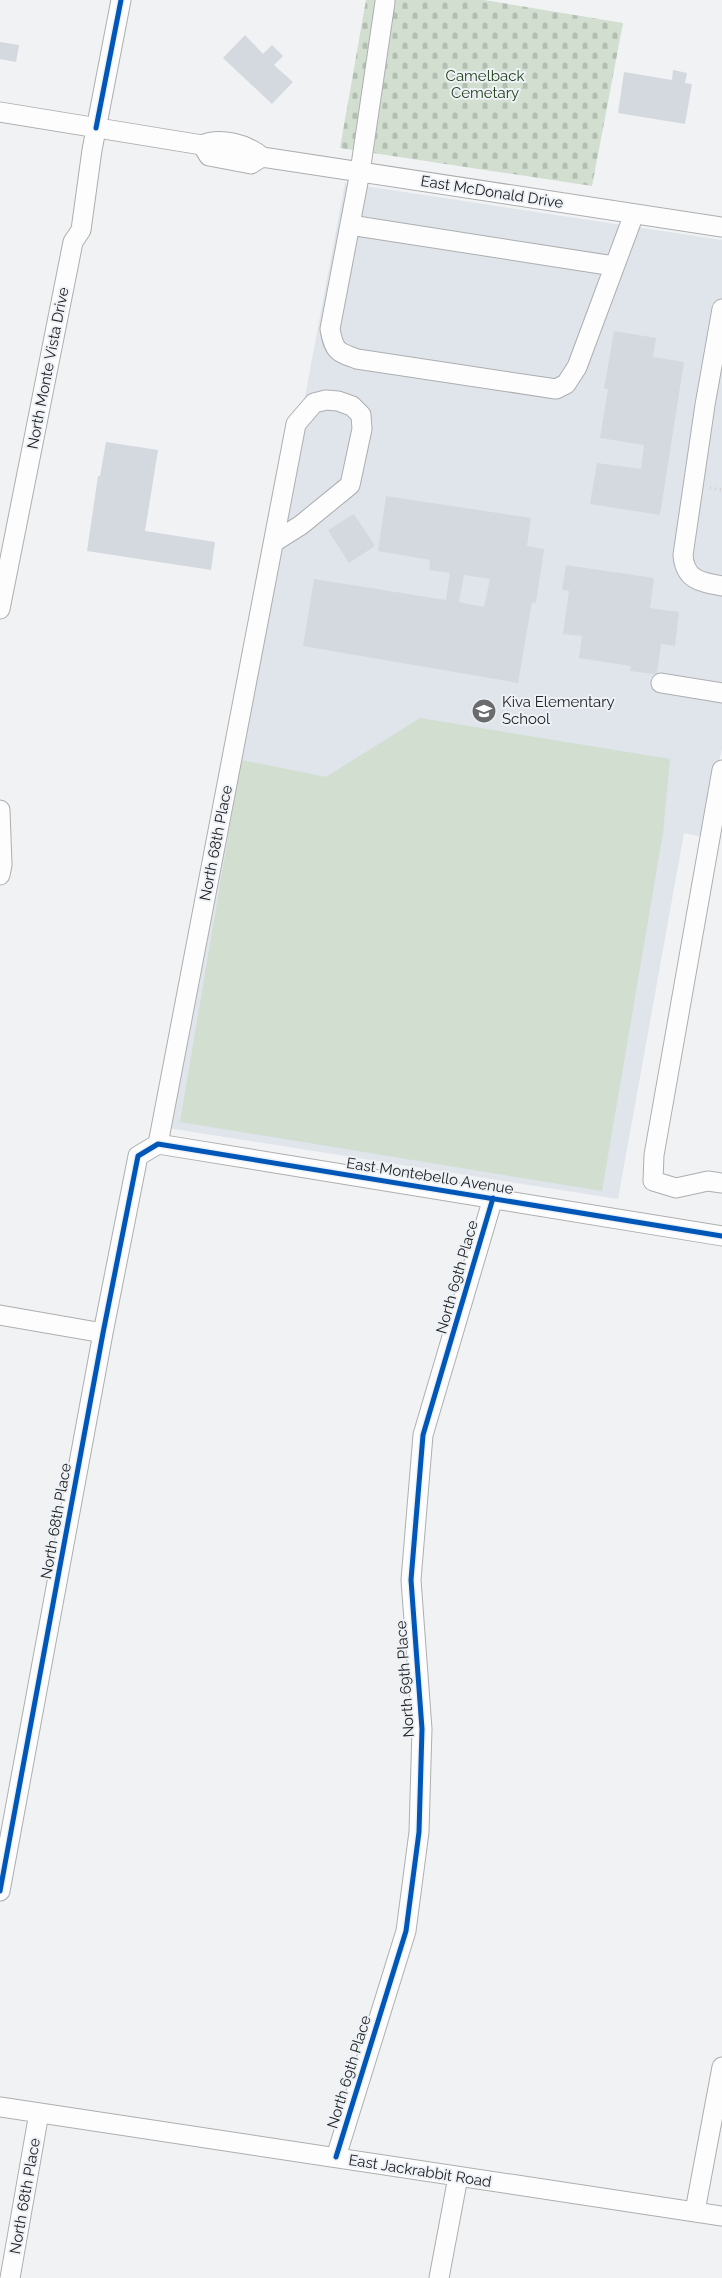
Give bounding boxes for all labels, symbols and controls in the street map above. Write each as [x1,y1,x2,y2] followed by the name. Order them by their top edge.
[446,67,524,102] park label: Camelback Cemetary
[419,172,565,212] street label: East McDonald Drive
[23,285,73,450] street label: North Monte Vista Drive
[502,693,615,728] place label: Kiva Elementary School
[471,698,497,724] school or university icon: Kiva Elementary School
[196,784,236,902] street label: North 68th Place
[345,1154,515,1198] street label: East Montebello Avenue
[432,1218,482,1336] street label: North 69th Place
[37,1461,75,1580] street label: North 68th Place
[392,1620,418,1738] street label: North 69th Place
[323,2013,375,2131] street label: North 69th Place
[6,2136,44,2255] street label: North 68th Place
[347,2151,493,2191] street label: East Jackrabbit Road

